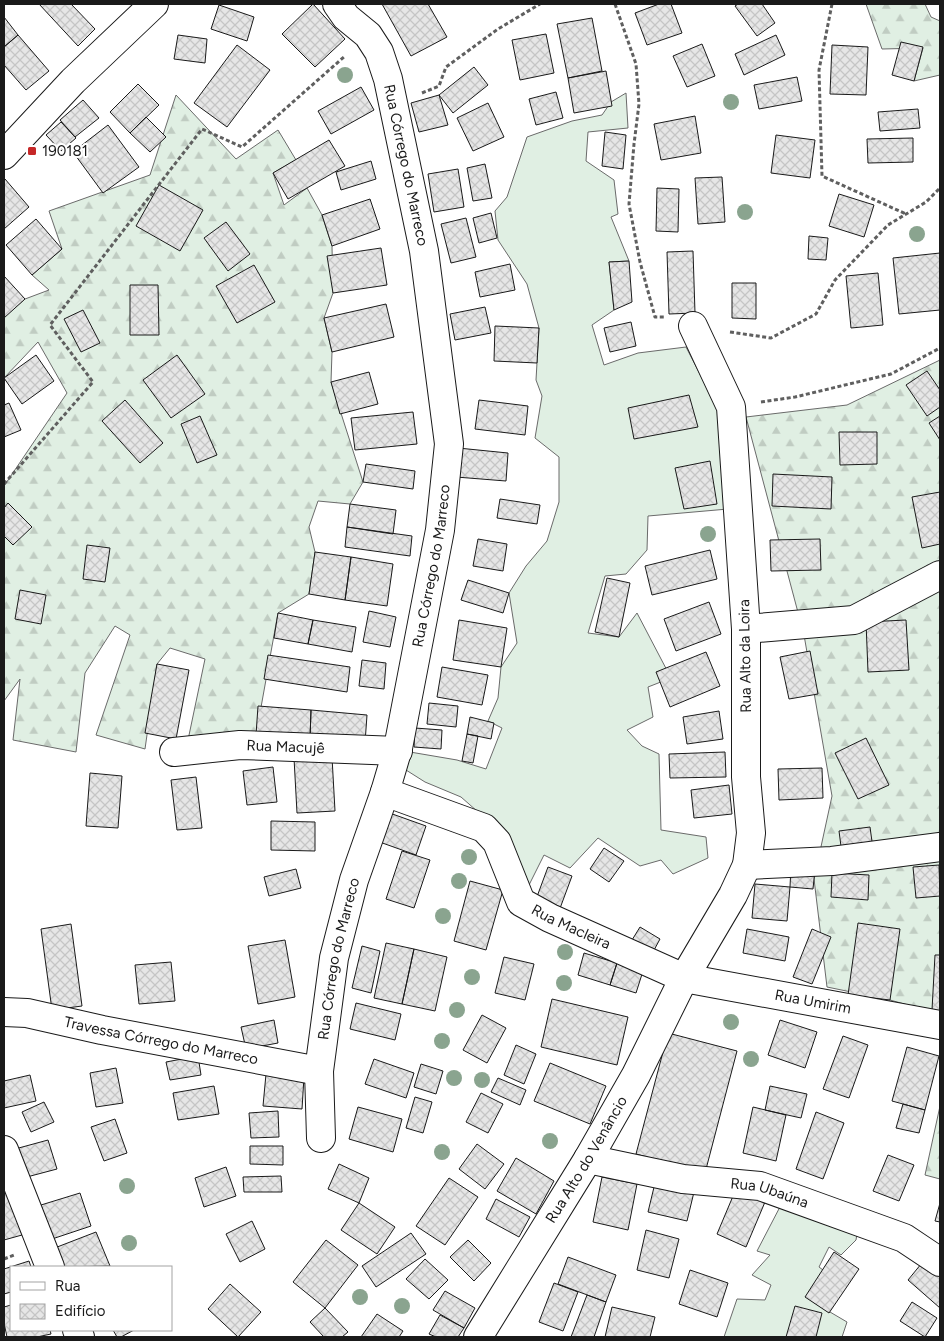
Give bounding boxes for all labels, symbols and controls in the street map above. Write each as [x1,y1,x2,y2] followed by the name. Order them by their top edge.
[380,83,432,248] street label: Rua Córrego do Marreco
[42,142,88,160] place label: 190181
[26,145,38,157] marker: 190181
[409,483,454,649] street label: Rua Córrego do Marreco
[735,599,755,713] street label: Rua Alto da Loira
[246,736,325,757] street label: Rua Macujê
[314,876,363,1041] street label: Rua Córrego do Marreco
[528,901,613,953] street label: Rua Macleira
[773,986,852,1017] street label: Rua Umirim
[62,1013,260,1068] street label: Travessa Córrego do Marreco
[542,1093,631,1226] street label: Rua Alto do Venâncio
[730,1174,811,1212] street label: Rua Ubaúna
[10,1266,172,1331] legend
[55,1277,80,1295] text: Rua
[55,1302,106,1320] text: Edifício

